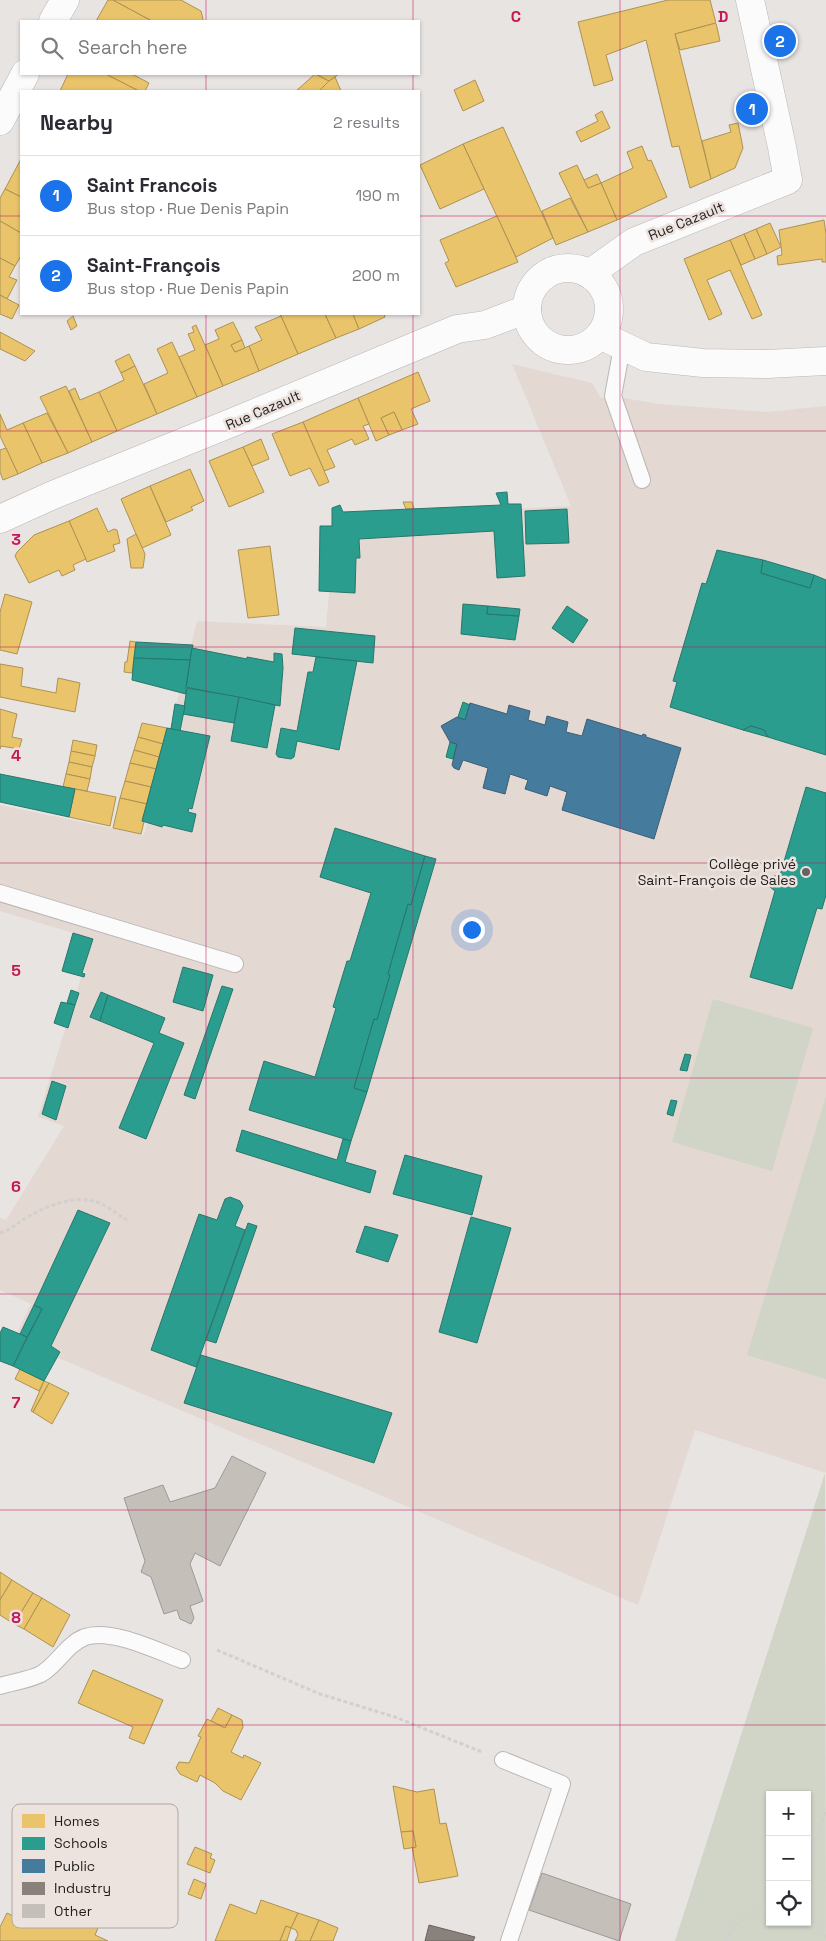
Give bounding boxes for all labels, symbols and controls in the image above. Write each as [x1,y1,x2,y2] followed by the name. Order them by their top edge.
[511,6,521,27] text: C
[718,6,728,27] text: D
[20,20,420,75] search box
[764,22,796,60] pin: 2
[38,34,66,62] icon: search
[78,35,188,60] text: Search here
[736,90,768,128] pin: 1
[40,109,113,136] text: Nearby
[333,112,400,133] text: 2 results
[87,173,217,198] text: Saint Francois
[52,185,60,206] text: 1
[355,185,400,206] text: 190 m
[87,198,289,219] text: Bus stop · Rue Denis Papin
[646,198,726,244] street label: Rue Cazault
[87,253,220,278] text: Saint-François
[51,265,61,286] text: 2
[352,265,400,286] text: 200 m
[87,278,289,299] text: Bus stop · Rue Denis Papin
[223,386,303,434] street label: Rue Cazault
[11,529,21,550] text: 3
[11,745,21,766] text: 4
[638,855,796,889] place label: Collège privé Saint-François de Sales
[800,866,812,878] marker: Collège privé Saint-François de Sales
[459,917,485,943] your location
[11,960,21,981] text: 5
[11,1176,21,1197] text: 6
[12,1392,21,1413] text: 7
[11,1607,21,1628] text: 8
[766,1791,811,1926] map controls
[766,1791,811,1836] button: +
[12,1804,178,1928] legend
[54,1812,100,1830] text: Homes
[54,1834,108,1852] text: Schools
[766,1836,811,1881] button: −
[54,1857,95,1875] text: Public
[54,1879,111,1897] text: Industry
[766,1881,811,1926] button: locate
[54,1902,92,1920] text: Other

